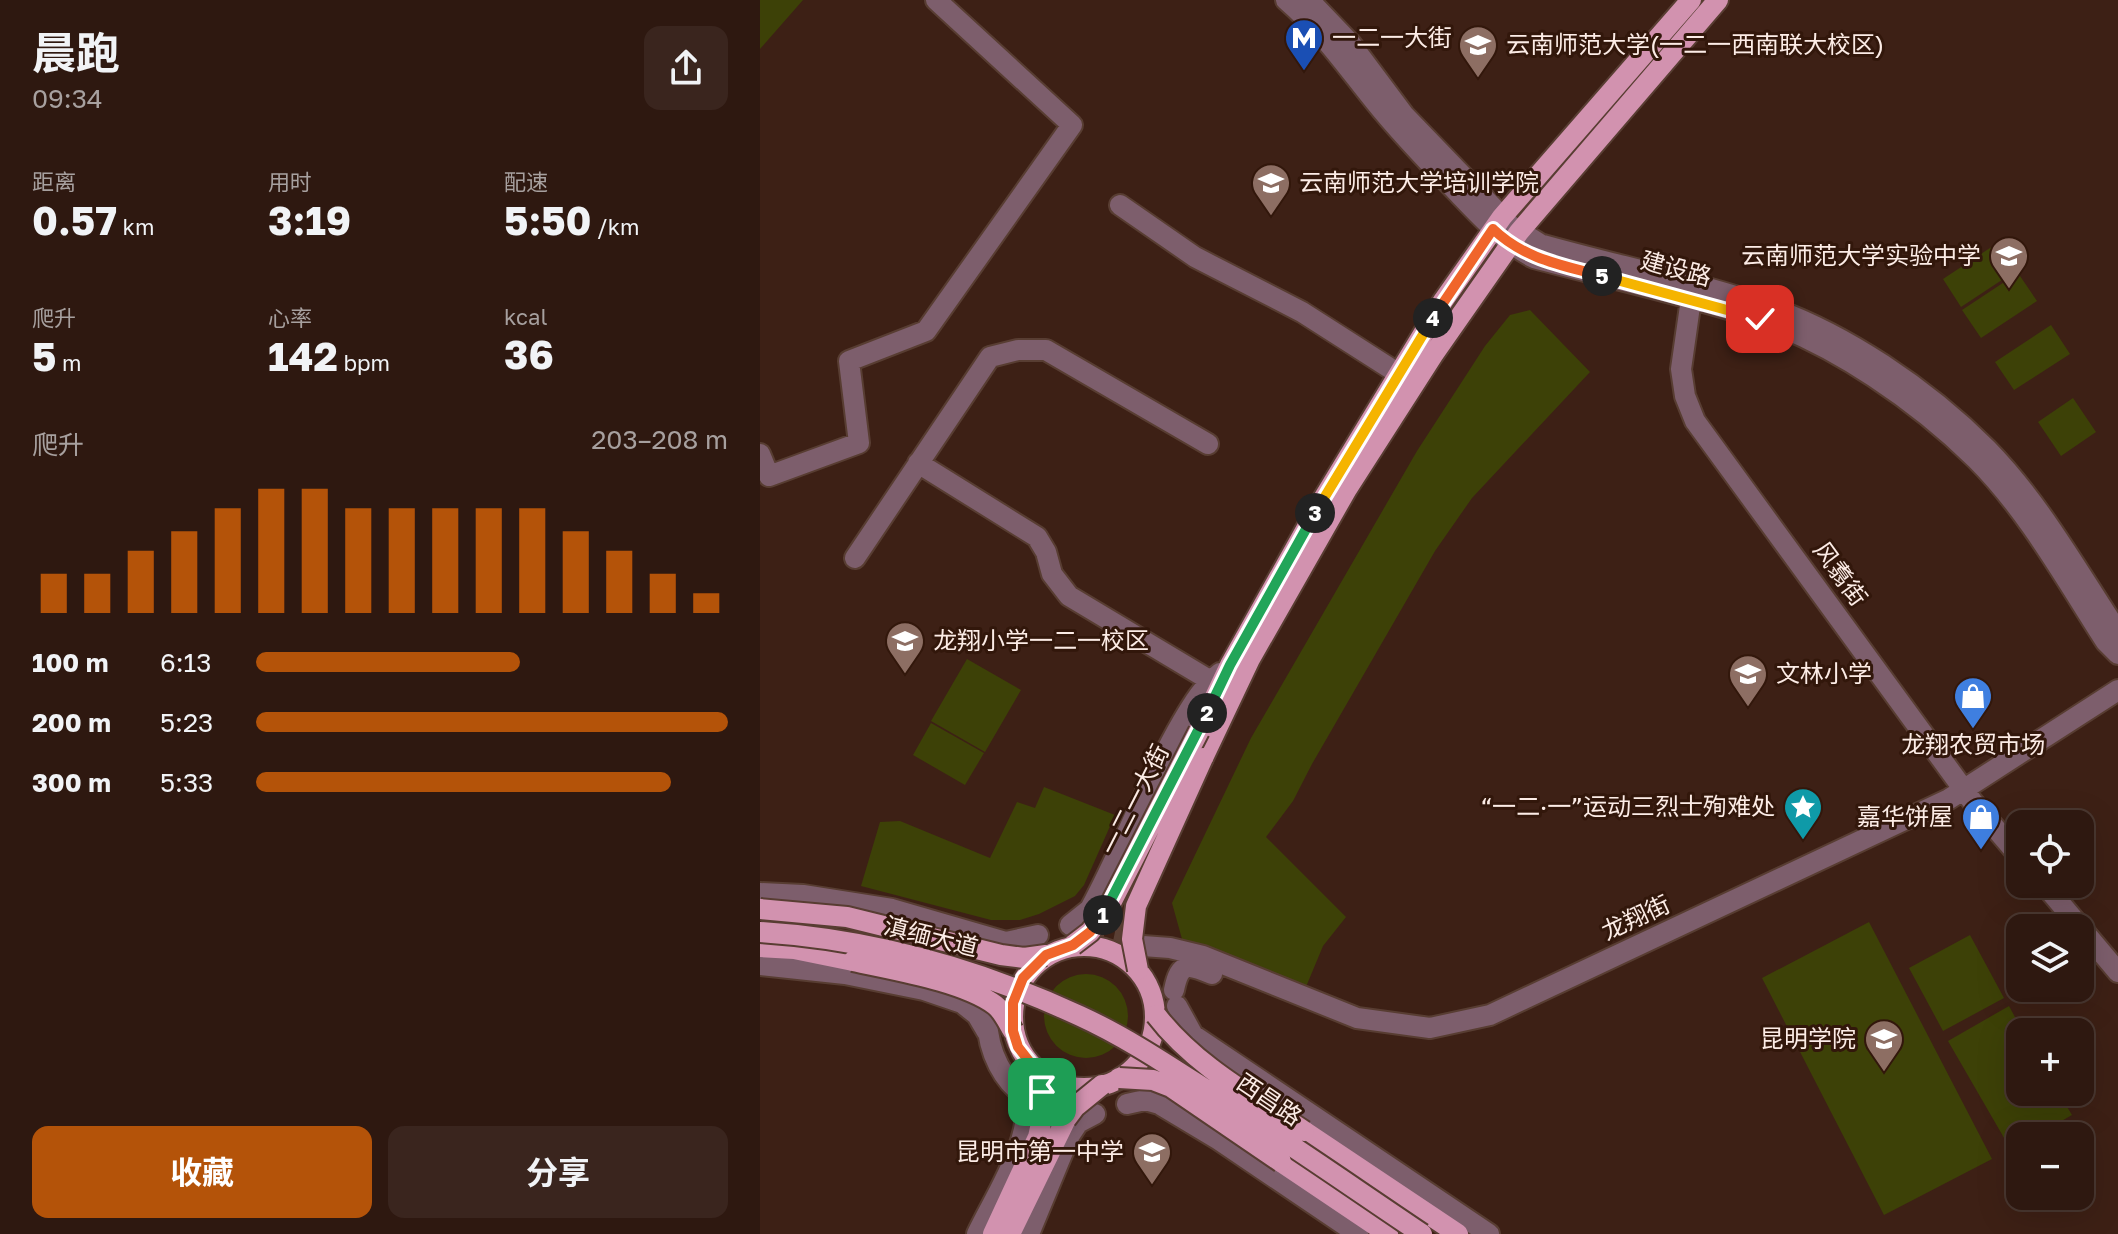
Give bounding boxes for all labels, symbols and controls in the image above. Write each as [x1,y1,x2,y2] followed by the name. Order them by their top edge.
[1283,17,1325,72] metro station icon: 一二一大街
[1332,22,1452,51] place label: 一二一大街
[1457,24,1499,79] school or university icon: 云南师范大学(一二一西南联大校区)
[32,26,120,79] text: 晨跑
[644,26,728,110] button: share
[1506,29,1884,58] place label: 云南师范大学(一二一西南联大校区)
[32,83,103,114] text: 09:34
[1250,162,1292,217] school or university icon: 云南师范大学培训学院
[1299,167,1539,196] place label: 云南师范大学培训学院
[32,168,76,195] text: 距离
[268,168,312,195] text: 用时
[504,168,548,195] text: 配速
[32,196,117,244] text: 0.57
[268,196,351,244] text: 3:19
[504,196,592,244] text: 5:50
[117,213,154,240] text: km
[592,213,640,240] text: /km
[1988,235,2030,290] school or university icon: 云南师范大学实验中学
[1741,240,1981,269] place label: 云南师范大学实验中学
[1638,244,1715,291] street label: 建设路
[1582,256,1622,296] pin: 5
[1595,262,1609,289] text: 5
[1726,285,1794,353] pin
[1738,297,1782,341] icon: check
[1413,298,1453,338] pin: 4
[504,303,547,330] text: kcal
[32,304,76,331] text: 爬升
[268,304,312,331] text: 心率
[1426,304,1440,331] text: 4
[504,330,554,378] text: 36
[32,332,56,380] text: 5
[268,332,338,380] text: 142
[56,349,81,376] text: m
[338,349,390,376] text: bpm
[591,424,728,455] text: 203–208 m
[32,429,84,460] text: 爬升
[1295,493,1335,533] pin: 3
[1308,499,1322,526] text: 3
[1808,535,1874,611] street label: 风翥街
[884,620,926,675] school or university icon: 龙翔小学一二一校区
[933,625,1149,654] place label: 龙翔小学一二一校区
[32,647,108,678] text: 100 m
[160,647,211,678] text: 6:13
[1727,653,1769,708] school or university icon: 文林小学
[1776,658,1872,687] place label: 文林小学
[1952,675,1994,730] shop icon: 龙翔农贸市场
[1187,693,1227,733] pin: 2
[1200,699,1214,726] text: 2
[32,707,111,738] text: 200 m
[160,707,213,738] text: 5:23
[1901,729,2045,758] place label: 龙翔农贸市场
[1094,739,1174,859] street label: 一二一大街
[32,767,111,798] text: 300 m
[160,767,213,798] text: 5:33
[1782,786,1824,841] place icon: “一二·一”运动三烈士殉难处
[1480,791,1775,820] place label: “一二·一”运动三烈士殉难处
[1960,796,2002,851] shop icon: 嘉华饼屋
[1857,801,1953,830] place label: 嘉华饼屋
[2006,810,2094,1210] map controls
[2006,810,2094,898] button: locate
[1597,888,1674,945] street label: 龙翔街
[1083,895,1123,935] pin: 1
[1097,901,1109,928] text: 1
[881,910,981,961] street label: 滇缅大道
[2006,914,2094,1002] button: layers
[1863,1018,1905,1073] school or university icon: 昆明学院
[2006,1018,2094,1106] button: +
[1760,1023,1856,1052] place label: 昆明学院
[1008,1058,1076,1126] pin
[1232,1067,1308,1131] street label: 西昌路
[1020,1070,1064,1114] icon: arrive
[2006,1122,2094,1210] button: −
[32,1126,372,1218] button: 收藏
[388,1126,728,1218] button: 分享
[1131,1131,1173,1186] school or university icon: 昆明市第一中学
[956,1136,1124,1165] place label: 昆明市第一中学

